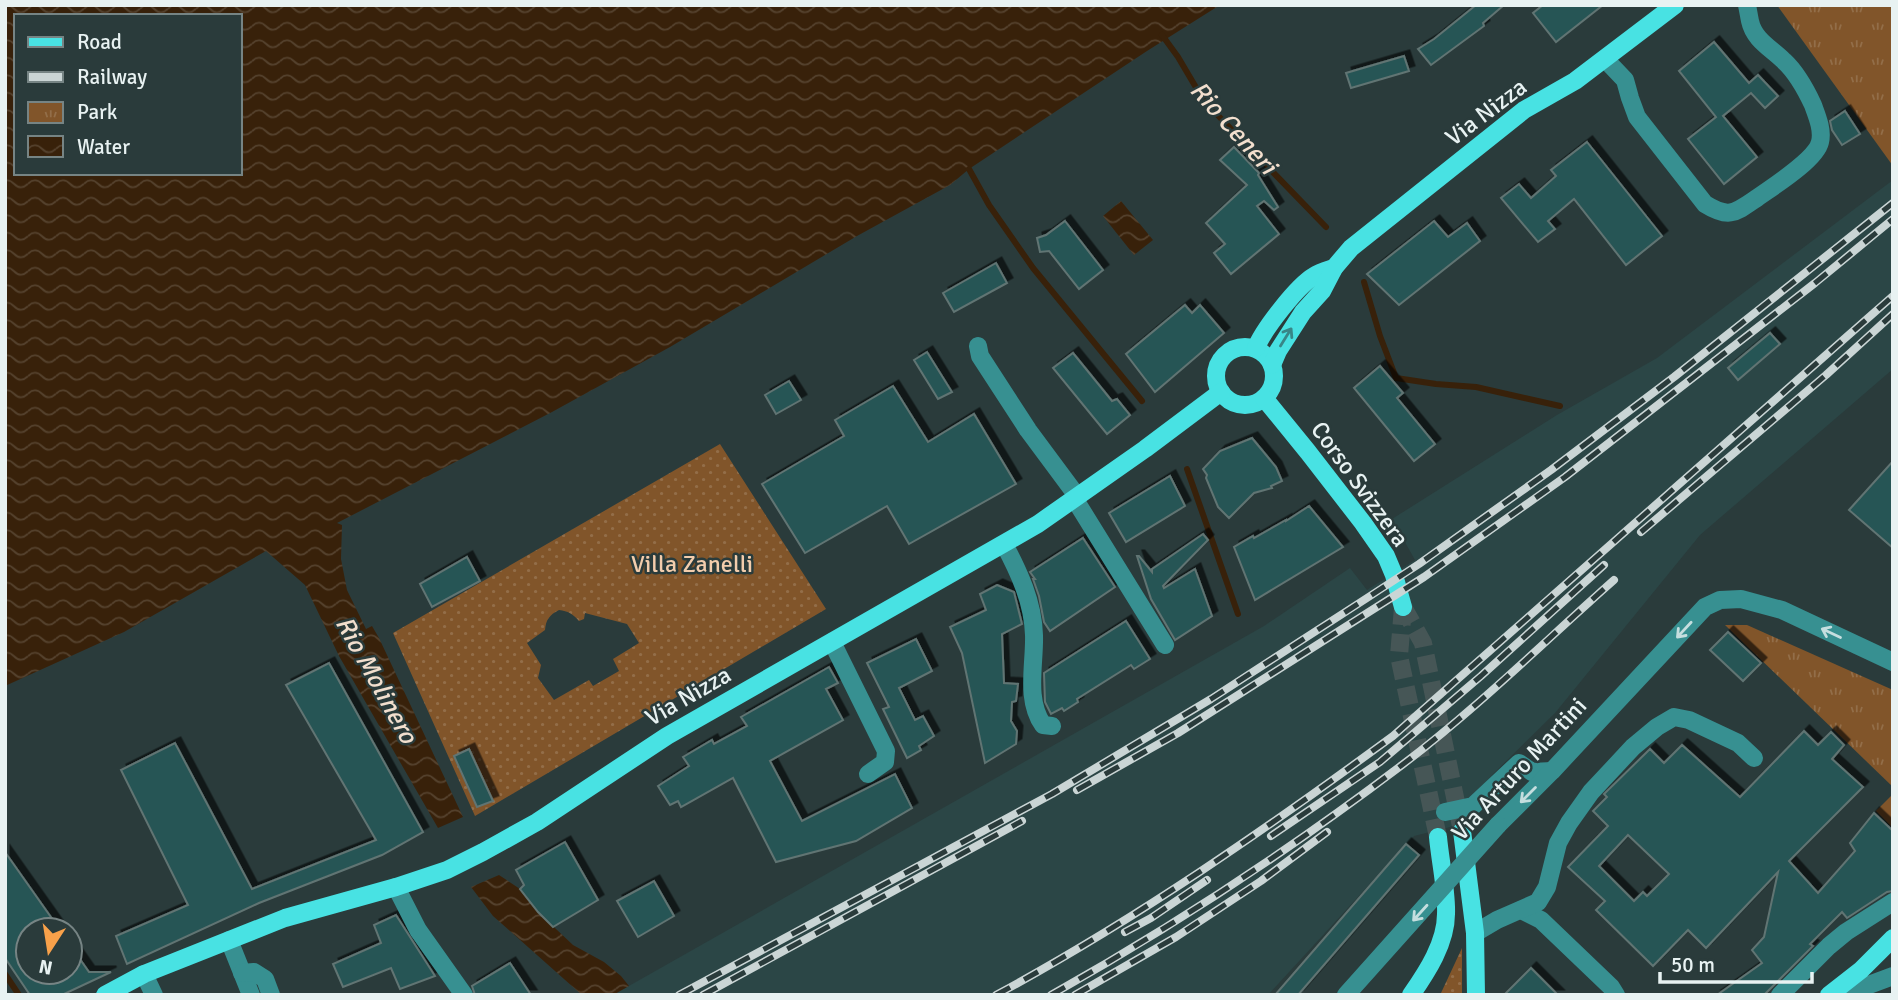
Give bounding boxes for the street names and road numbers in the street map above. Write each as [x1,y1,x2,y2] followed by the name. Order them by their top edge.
[1439,72,1533,152] street label: Via Nizza
[1304,415,1416,553] street label: Corso Svizzera
[640,659,736,733] street label: Via Nizza
[1445,691,1593,847] street label: Via Arturo Martini

